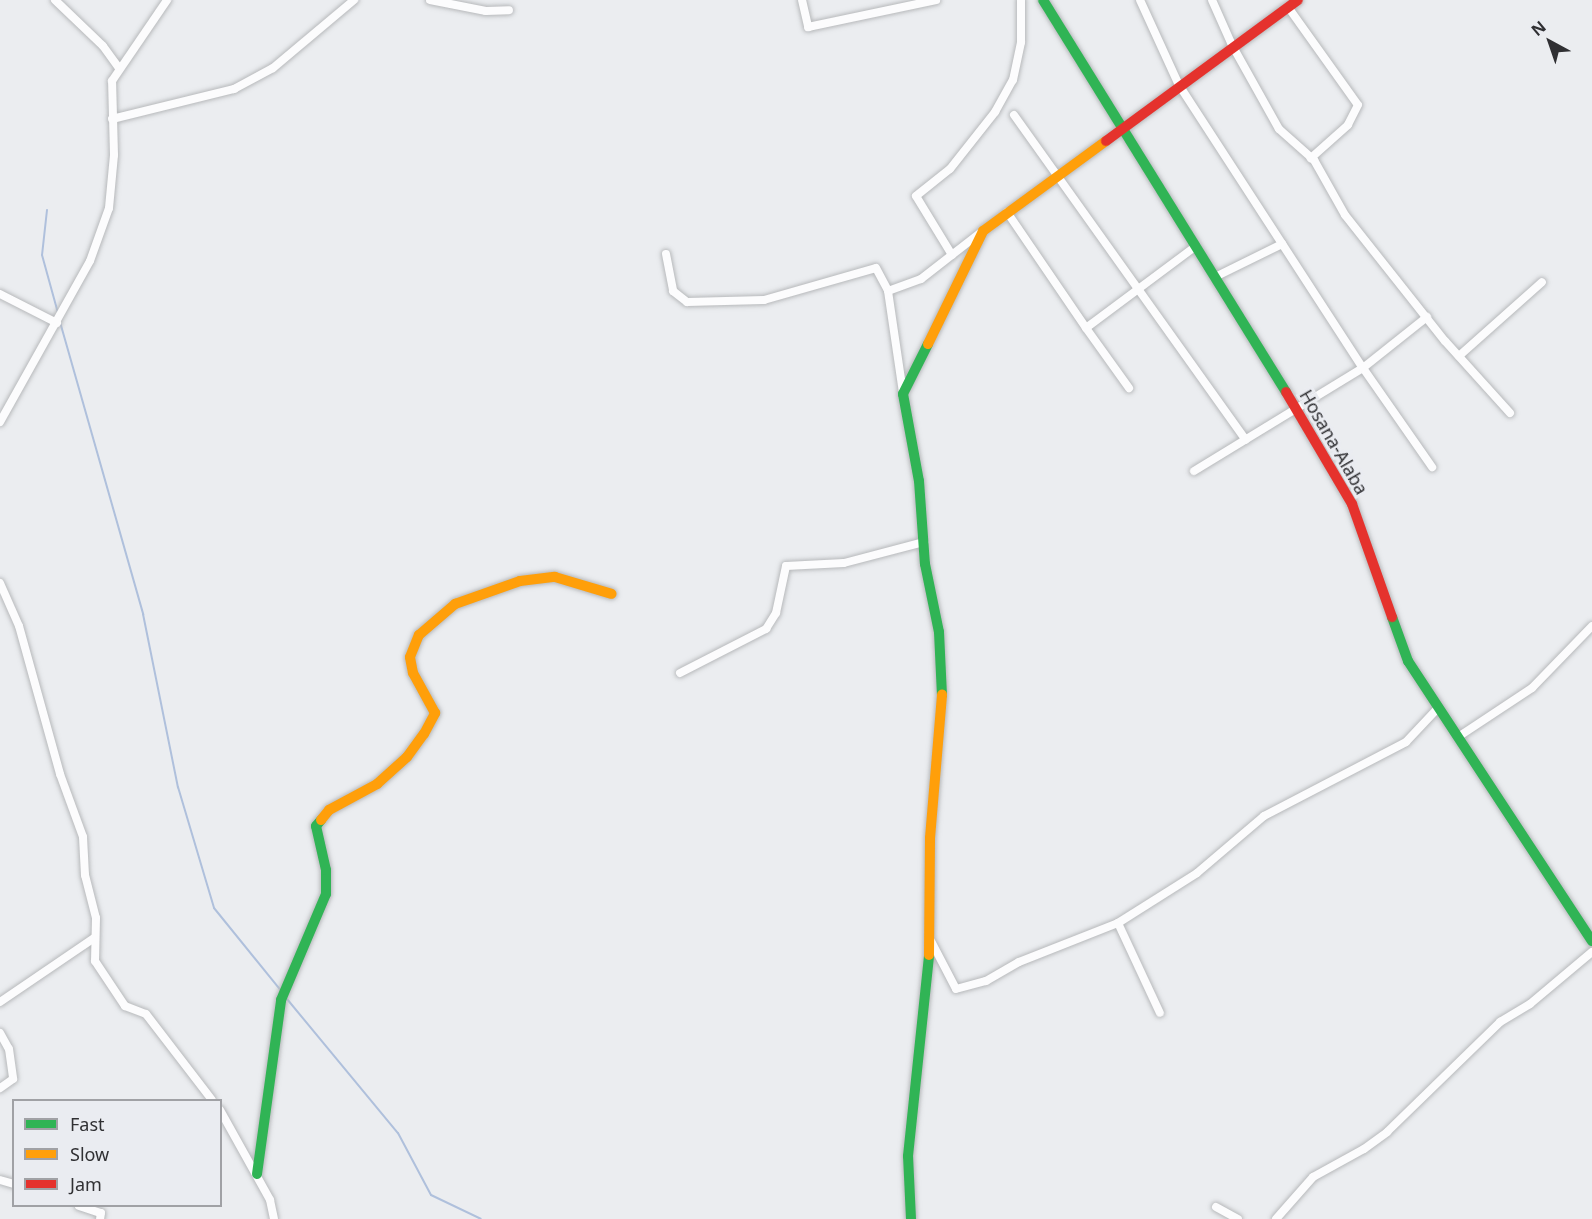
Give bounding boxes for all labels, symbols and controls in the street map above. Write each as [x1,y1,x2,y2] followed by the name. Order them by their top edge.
[1520,12,1580,72] north arrow
[1526,16,1550,41] text: N
[1295,386,1373,498] street label: Hosana-Alaba
[12,1099,222,1207] legend
[70,1112,105,1136] text: Fast
[70,1142,109,1166] text: Slow
[70,1172,102,1196] text: Jam

